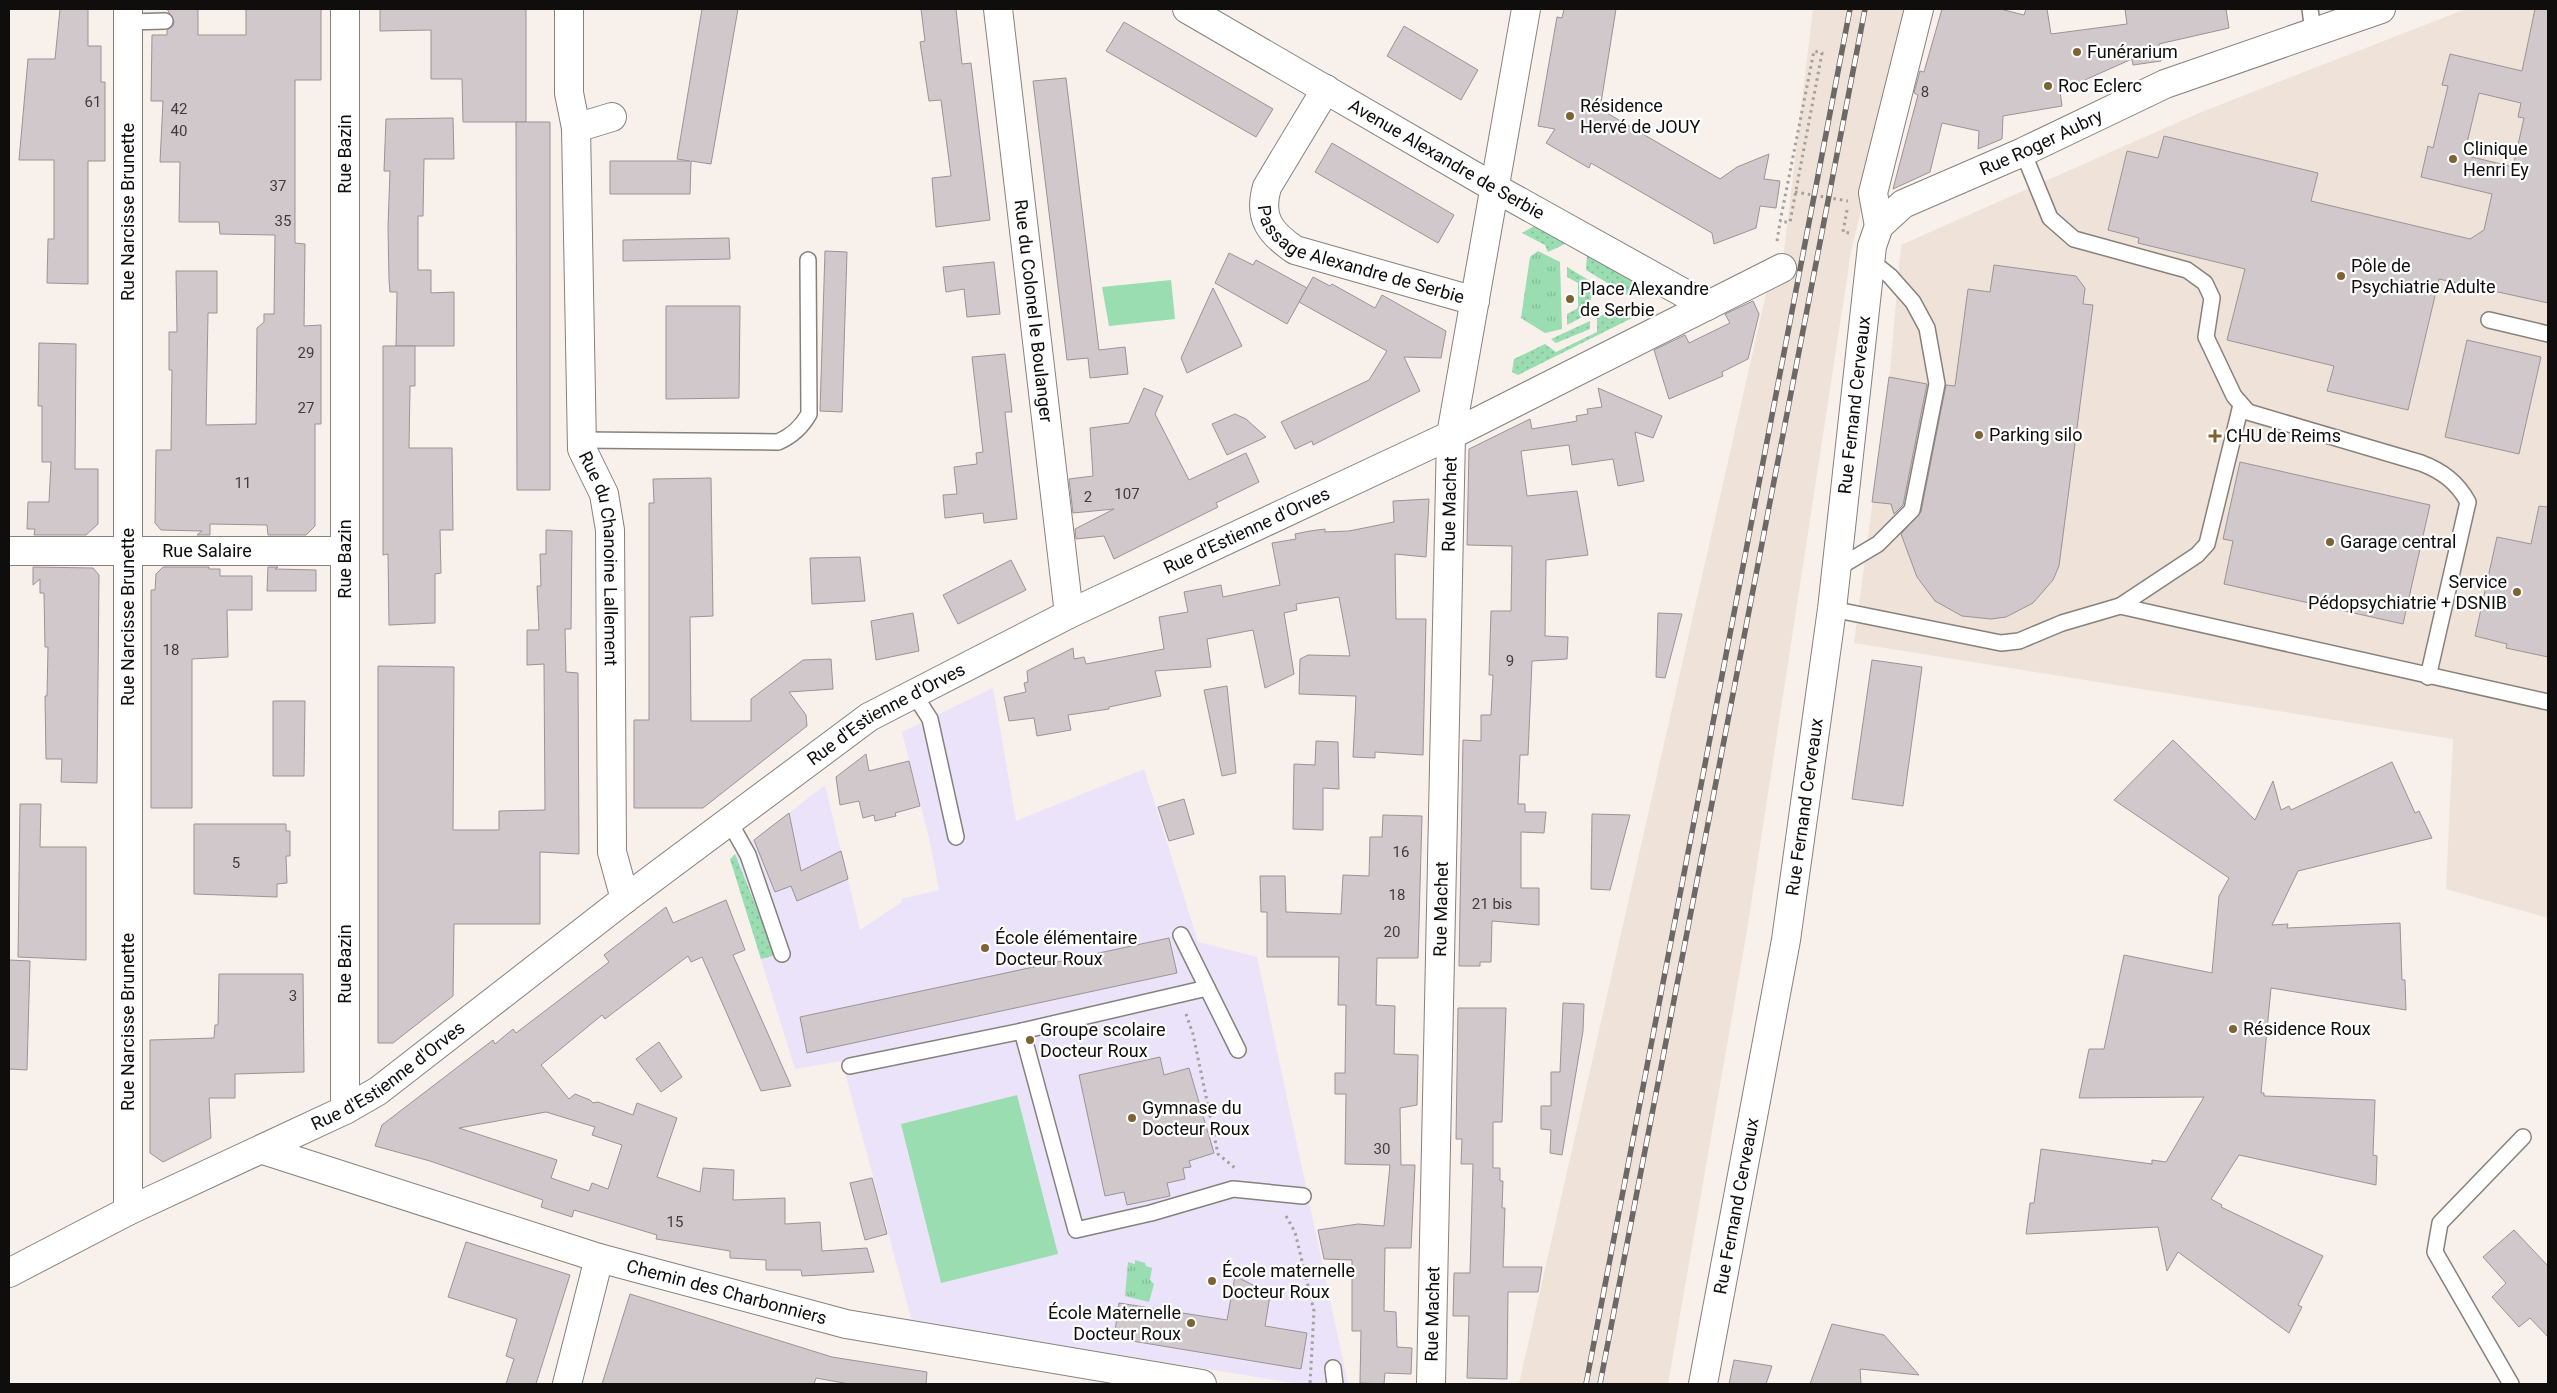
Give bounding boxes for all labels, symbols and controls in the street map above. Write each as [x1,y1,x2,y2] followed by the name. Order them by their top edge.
[2087,41,2178,62] place label: Funérarium
[2071,46,2083,58] marker: Funérarium
[2058,75,2142,96] place label: Roc Eclerc
[2042,80,2054,92] marker: Roc Eclerc
[1921,83,1929,101] house number: 8
[85,93,101,111] house number: 61
[1345,94,1548,223] street label: Avenue Alexandre de Serbie
[1580,95,1700,137] place label: Résidence Hervé de JOUY
[171,100,187,118] house number: 42
[1976,104,2106,180] street label: Rue Roger Aubry
[1564,110,1576,122] marker: Résidence Hervé de JOUY
[334,114,355,194] street label: Rue Bazin
[171,122,187,140] house number: 40
[117,123,138,301] street label: Rue Narcisse Brunette
[2463,138,2529,180] place label: Clinique Henri Ey
[2447,153,2459,165] marker: Clinique Henri Ey
[270,177,286,195] house number: 37
[1010,198,1057,424] street label: Rue du Colonel le Boulanger
[1254,204,1467,307] street label: Passage Alexandre de Serbie
[275,212,291,230] house number: 35
[2351,255,2496,297] place label: Pôle de Psychiatrie Adulte
[2335,270,2347,282] marker: Pôle de Psychiatrie Adulte
[1580,278,1709,320] place label: Place Alexandre de Serbie
[1564,293,1576,305] marker: Place Alexandre de Serbie
[1834,315,1874,495] street label: Rue Fernand Cerveaux
[298,344,314,362] house number: 29
[298,399,314,417] house number: 27
[1989,424,2082,445] place label: Parking silo
[2226,425,2341,446] place label: CHU de Reims
[1973,429,1985,441] marker: Parking silo
[2208,429,2222,443] marker: CHU de Reims
[575,448,622,666] street label: Rue du Chanoine Lallement
[1438,456,1461,552] street label: Rue Machet
[235,474,251,492] house number: 11
[1160,482,1333,578] street label: Rue d'Estienne d'Orves
[1114,485,1140,503] house number: 107
[1084,488,1092,506] house number: 2
[334,519,355,599] street label: Rue Bazin
[117,528,138,706] street label: Rue Narcisse Brunette
[2340,531,2456,552] place label: Garage central
[2324,536,2336,548] marker: Garage central
[162,540,252,561] street label: Rue Salaire
[2308,571,2507,613] place label: Service Pédopsychiatrie + DSNIB
[2511,586,2523,598] marker: Service Pédopsychiatrie + DSNIB
[163,641,179,659] house number: 18
[1506,652,1514,670] house number: 9
[803,658,968,769] street label: Rue d'Estienne d'Orves
[1781,717,1827,897] street label: Rue Fernand Cerveaux
[1393,843,1409,861] house number: 16
[232,854,240,872] house number: 5
[1429,861,1452,957] street label: Rue Machet
[1389,886,1405,904] house number: 18
[1472,895,1512,913] house number: 21 bis
[1384,923,1400,941] house number: 20
[334,924,355,1004] street label: Rue Bazin
[995,927,1137,969] place label: École élémentaire Docteur Roux
[117,933,138,1111] street label: Rue Narcisse Brunette
[979,942,991,954] marker: École élémentaire Docteur Roux
[289,987,297,1005] house number: 3
[308,1017,469,1134] street label: Rue d'Estienne d'Orves
[2243,1018,2371,1039] place label: Résidence Roux
[1040,1019,1166,1061] place label: Groupe scolaire Docteur Roux
[2227,1023,2239,1035] marker: Résidence Roux
[1024,1034,1036,1046] marker: Groupe scolaire Docteur Roux
[1142,1097,1250,1139] place label: Gymnase du Docteur Roux
[1126,1112,1138,1124] marker: Gymnase du Docteur Roux
[1709,1116,1763,1296] street label: Rue Fernand Cerveaux
[1374,1140,1390,1158] house number: 30
[667,1213,683,1231] house number: 15
[624,1255,829,1328] street label: Chemin des Charbonniers
[1222,1260,1355,1302] place label: École maternelle Docteur Roux
[1420,1266,1443,1362] street label: Rue Machet
[1206,1275,1218,1287] marker: École maternelle Docteur Roux
[1048,1302,1181,1344] place label: École Maternelle Docteur Roux
[1185,1317,1197,1329] marker: École Maternelle Docteur Roux

